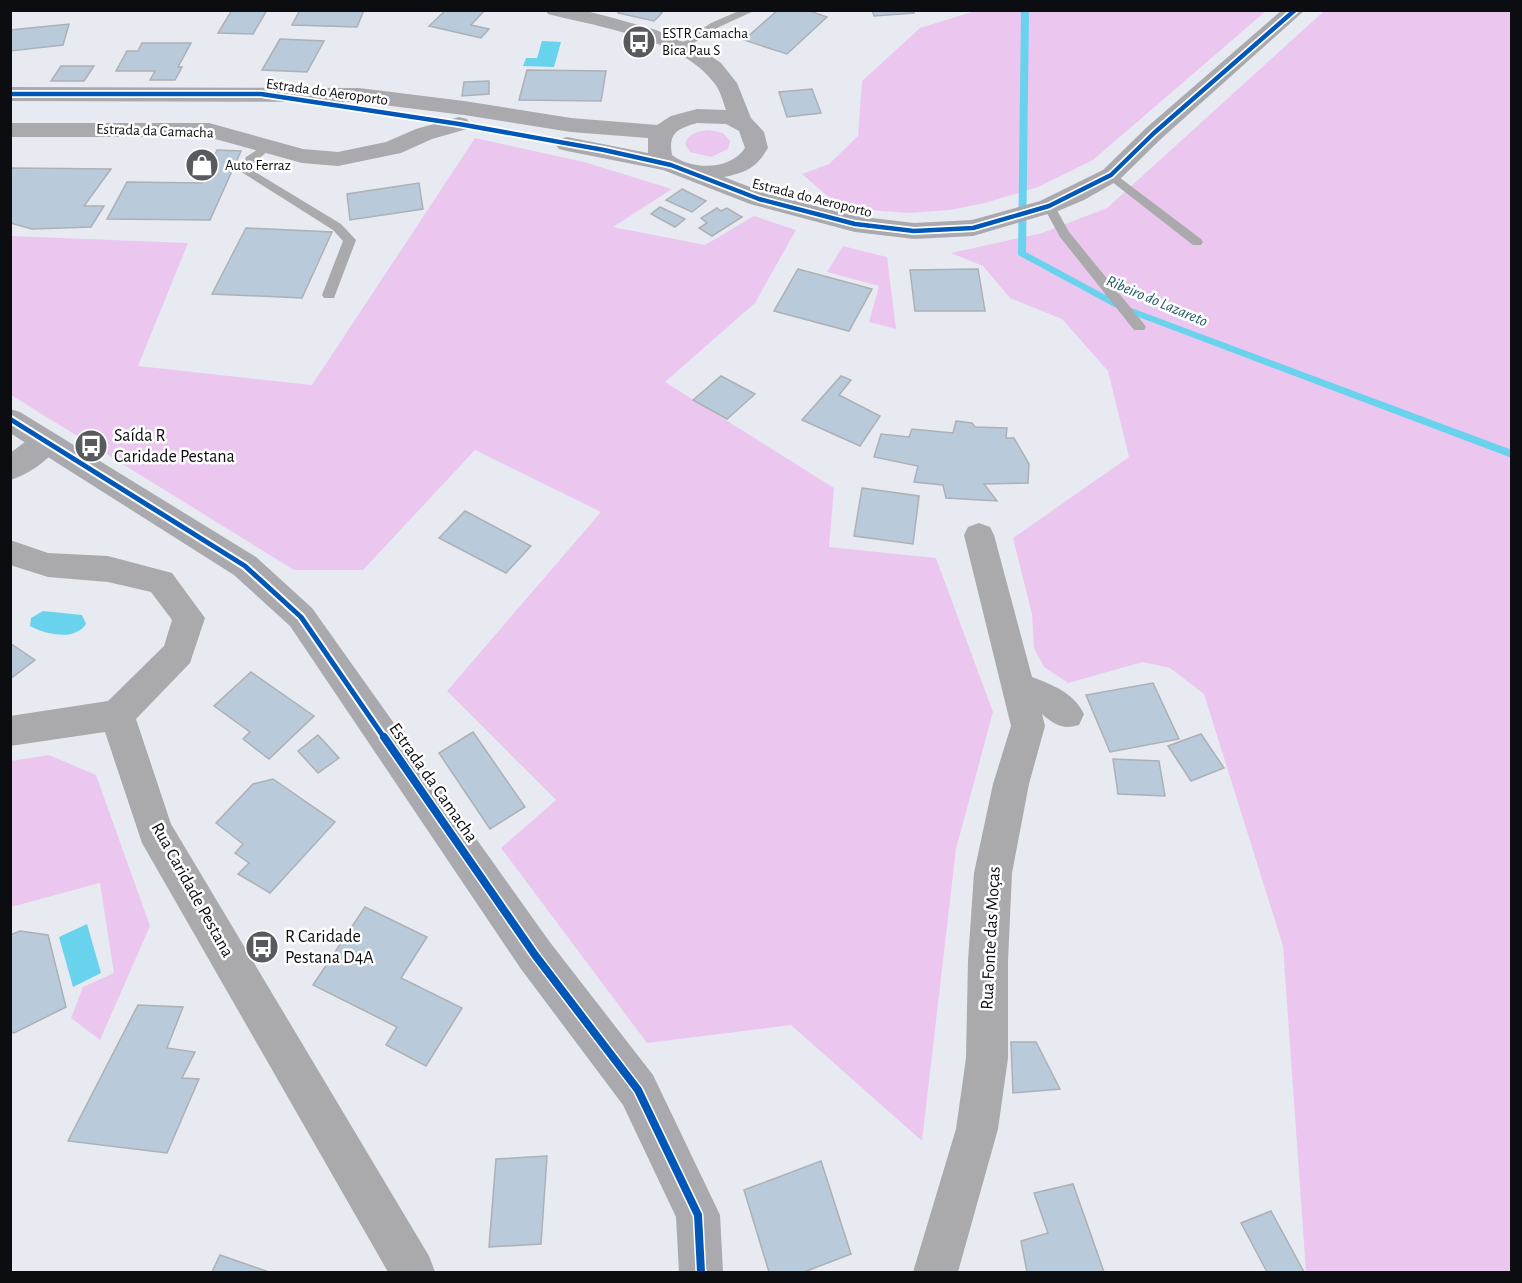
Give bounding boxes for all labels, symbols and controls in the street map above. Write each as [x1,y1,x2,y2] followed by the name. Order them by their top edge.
[621,24,657,60] bus stop icon: ESTR Camacha Bica Pau S
[662,26,748,58] place label: ESTR Camacha Bica Pau S
[265,76,389,108] street label: Estrada do Aeroporto
[96,121,214,141] street label: Estrada da Camacha
[184,147,220,183] shop icon: Auto Ferraz
[225,158,291,173] place label: Auto Ferraz
[750,176,874,220] street label: Estrada do Aeroporto
[1104,272,1210,330] water label: Ribeiro do Lazareto
[114,427,235,466] place label: Saída R Caridade Pestana
[73,428,109,464] bus stop icon: Saída R Caridade Pestana
[385,720,481,846] street label: Estrada da Camacha
[148,820,236,960] street label: Rua Caridade Pestana
[978,866,1004,1010] street label: Rua Fonte das Moças
[285,928,374,967] place label: R Caridade Pestana D4A
[244,929,280,965] bus stop icon: R Caridade Pestana D4A

